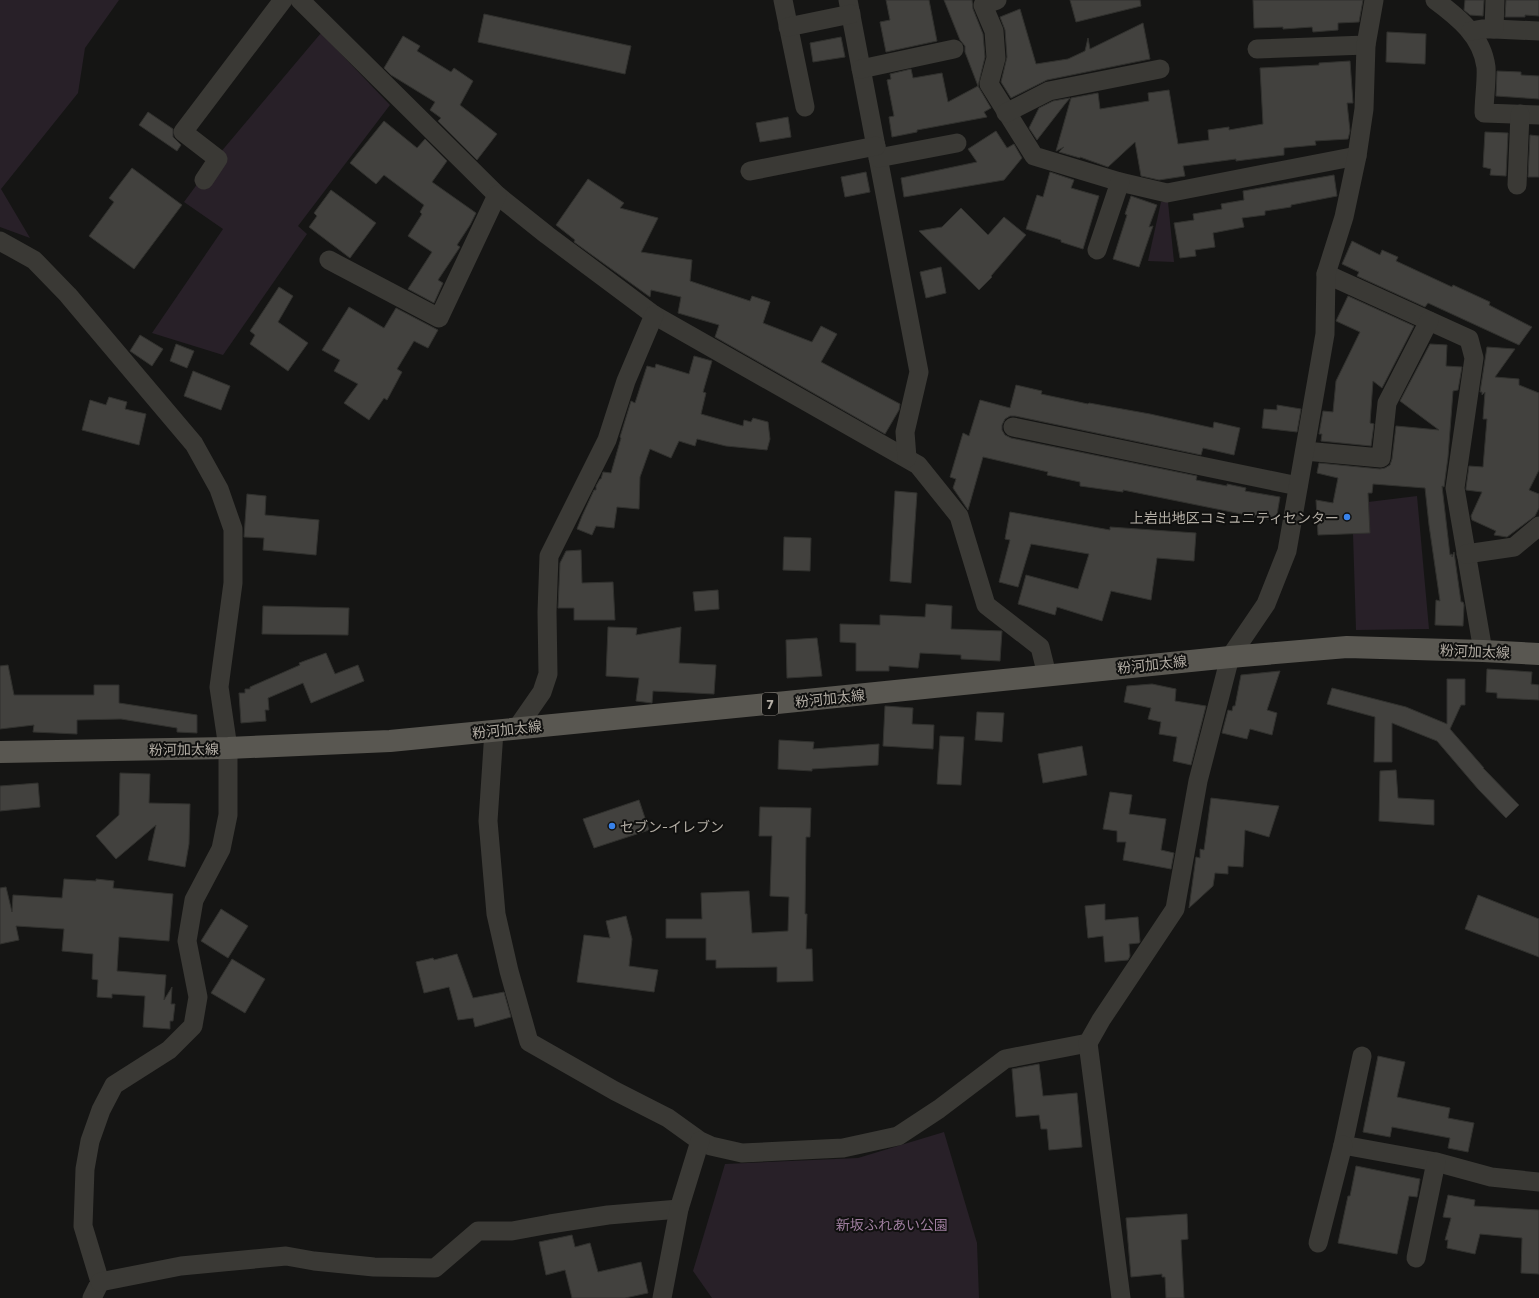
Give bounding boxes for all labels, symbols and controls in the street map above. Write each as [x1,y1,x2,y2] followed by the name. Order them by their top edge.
[1130,509,1339,526] place label: 上岩出地区コミュニティセンター
[1342,512,1352,522] marker: 上岩出地区コミュニティセンター
[1440,641,1510,661] street label: 粉河加太線
[1116,652,1188,676] street label: 粉河加太線
[794,686,866,710] street label: 粉河加太線
[762,693,778,715] road number: 7
[471,717,543,741] street label: 粉河加太線
[149,740,219,758] street label: 粉河加太線
[620,818,724,835] place label: セブン-イレブン
[607,821,617,831] marker: セブン-イレブン
[836,1216,948,1233] park label: 新坂ふれあい公園

